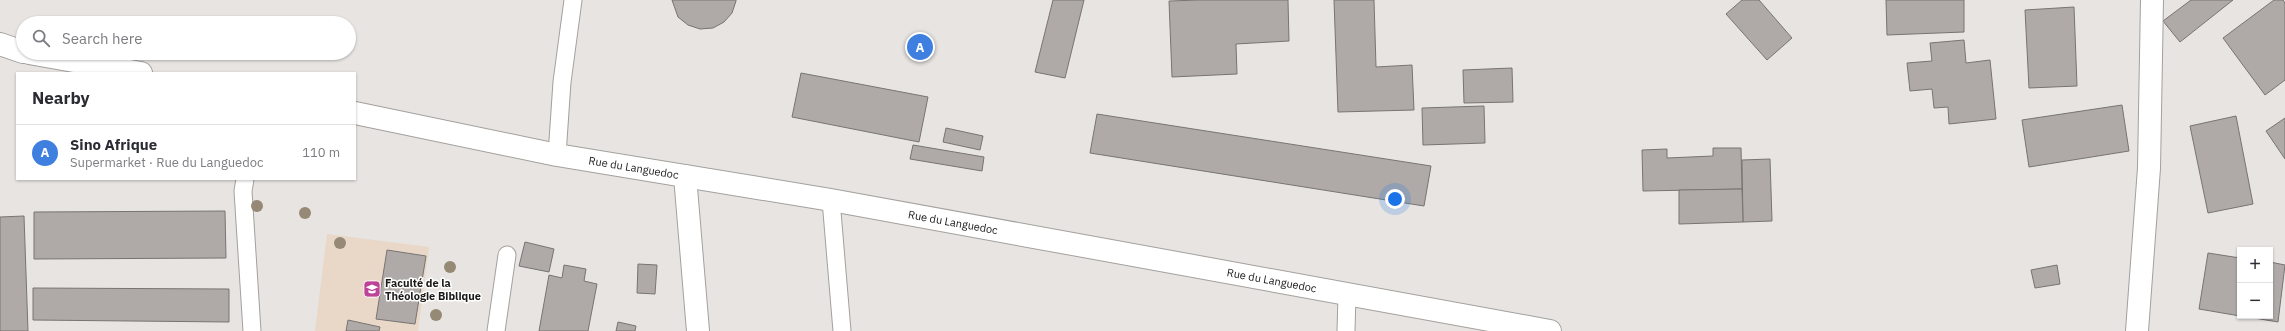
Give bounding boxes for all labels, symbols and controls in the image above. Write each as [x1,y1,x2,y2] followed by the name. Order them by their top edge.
[16,16,356,60] search box
[30,27,52,49] icon: search
[62,29,142,48] text: Search here
[907,32,933,62] pin: A
[32,87,90,109] text: Nearby
[70,135,157,154] text: Sino Afrique
[41,144,49,161] text: A
[302,144,340,161] text: 110 m
[588,153,680,182] street label: Rue du Languedoc
[70,154,264,171] text: Supermarket · Rue du Languedoc
[1385,189,1405,209] your location
[907,207,999,237] street label: Rue du Languedoc
[2237,247,2273,319] map controls
[2237,247,2273,283] button: +
[1226,265,1318,295] street label: Rue du Languedoc
[385,276,481,303] place label: Faculté de la Théologie Biblique
[362,279,382,299] school or university icon: Faculté de la Théologie Biblique
[2237,283,2273,319] button: −

